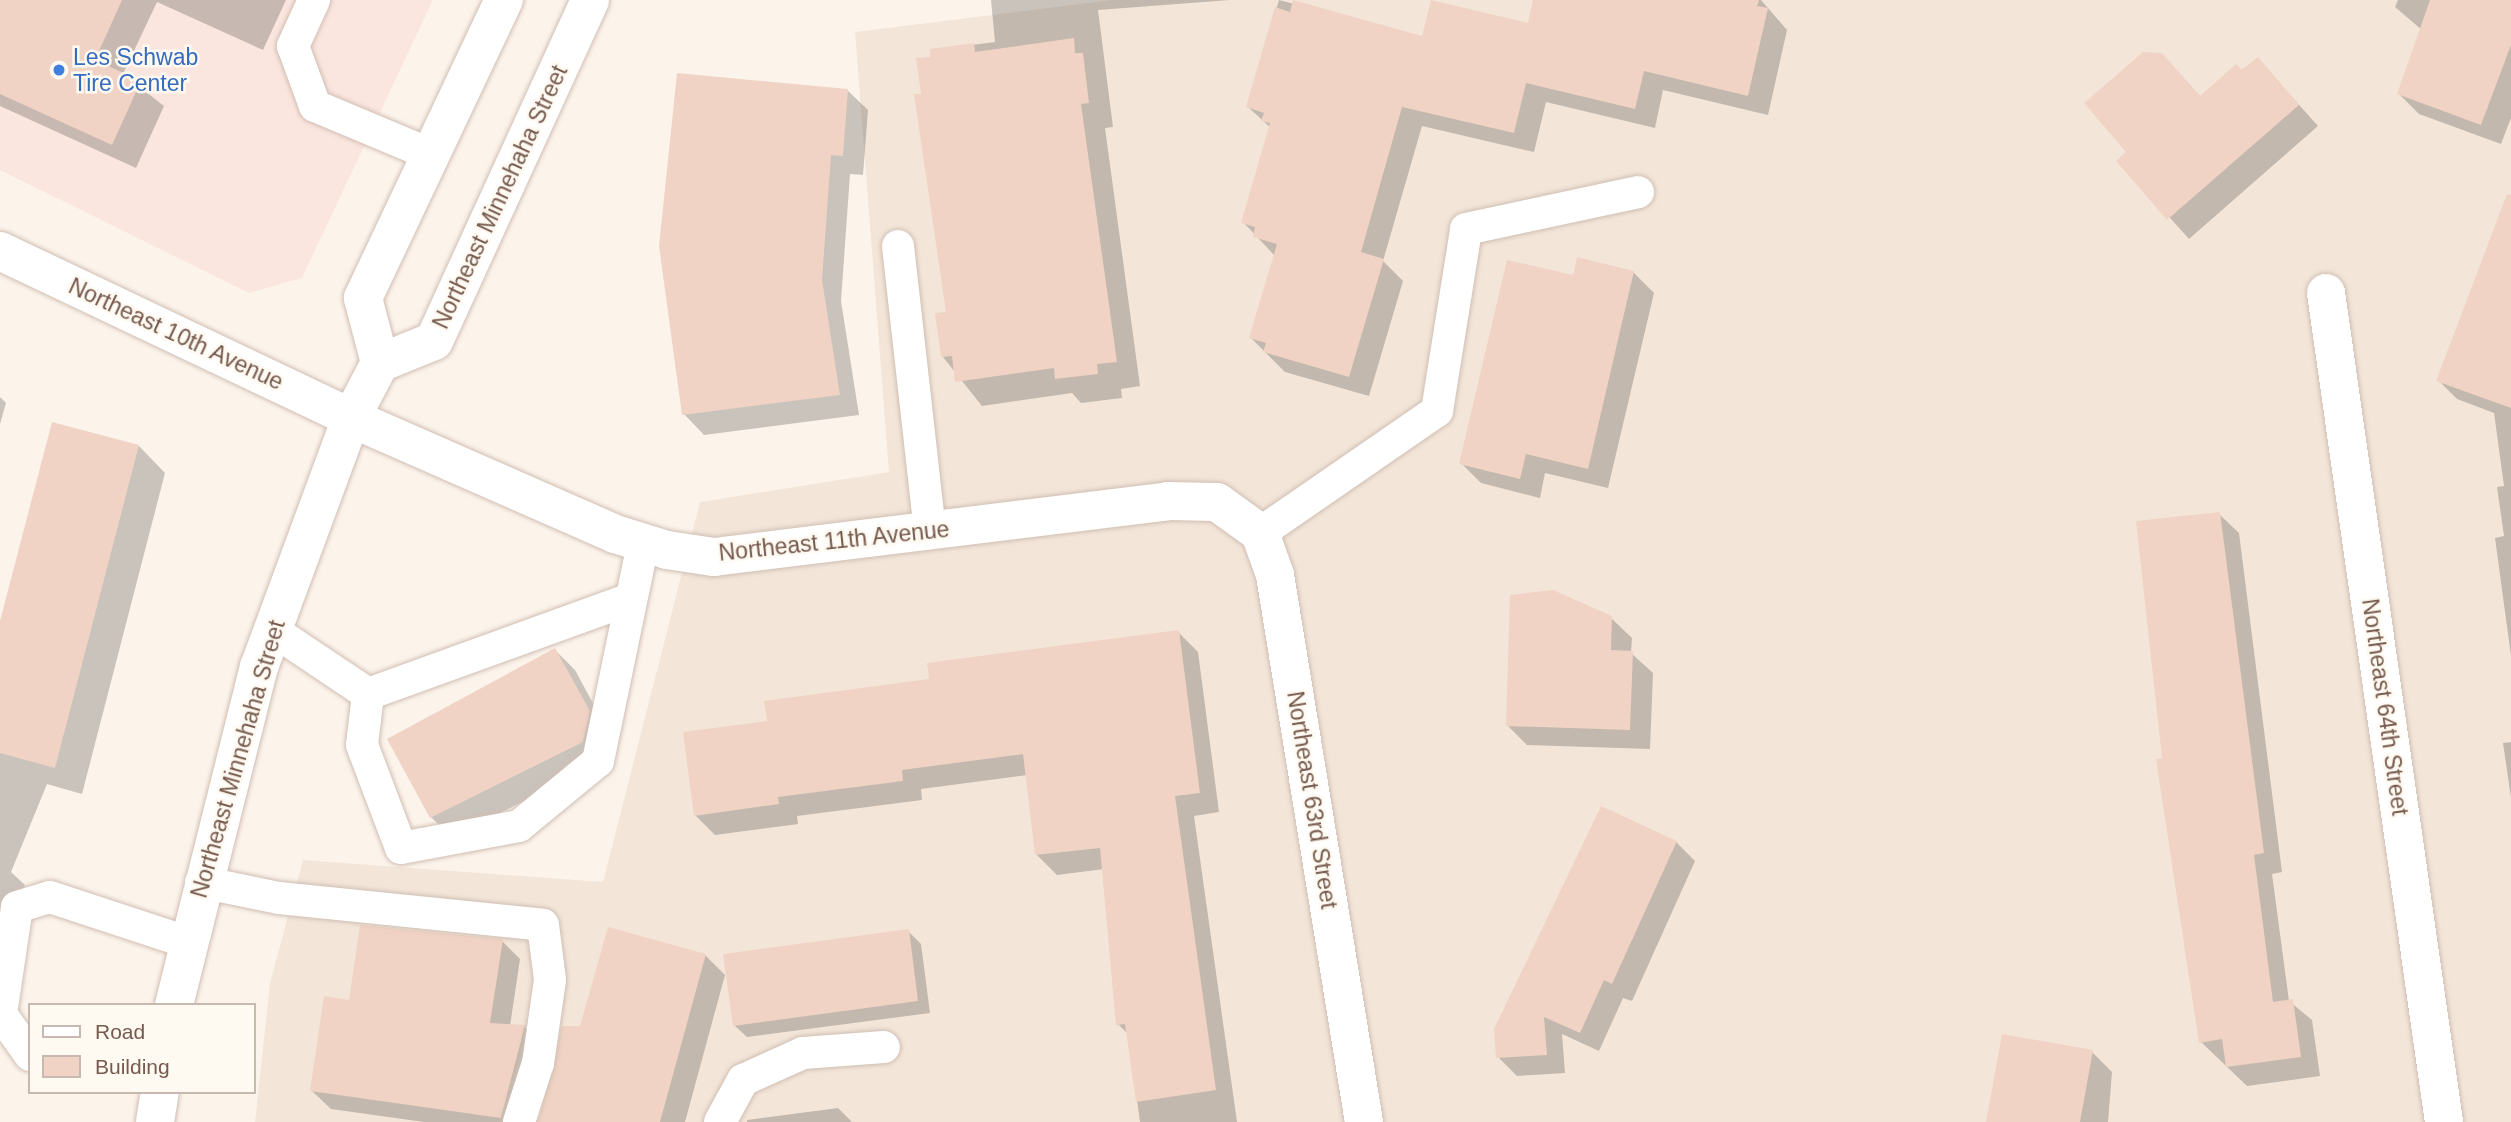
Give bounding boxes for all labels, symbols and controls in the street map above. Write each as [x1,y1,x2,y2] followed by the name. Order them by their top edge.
[73,43,198,97] place label: Les Schwab Tire Center
[427,61,573,333] street label: Northeast Minnehaha Street
[51,62,67,78] marker: Les Schwab Tire Center
[64,272,288,396] street label: Northeast 10th Avenue
[717,515,951,567] street label: Northeast 11th Avenue
[2356,597,2414,817] street label: Northeast 64th Street
[185,617,291,901] street label: Northeast Minnehaha Street
[1281,689,1343,911] street label: Northeast 63rd Street
[28,1003,256,1094] legend
[95,1020,145,1043] text: Road
[95,1055,170,1078] text: Building

